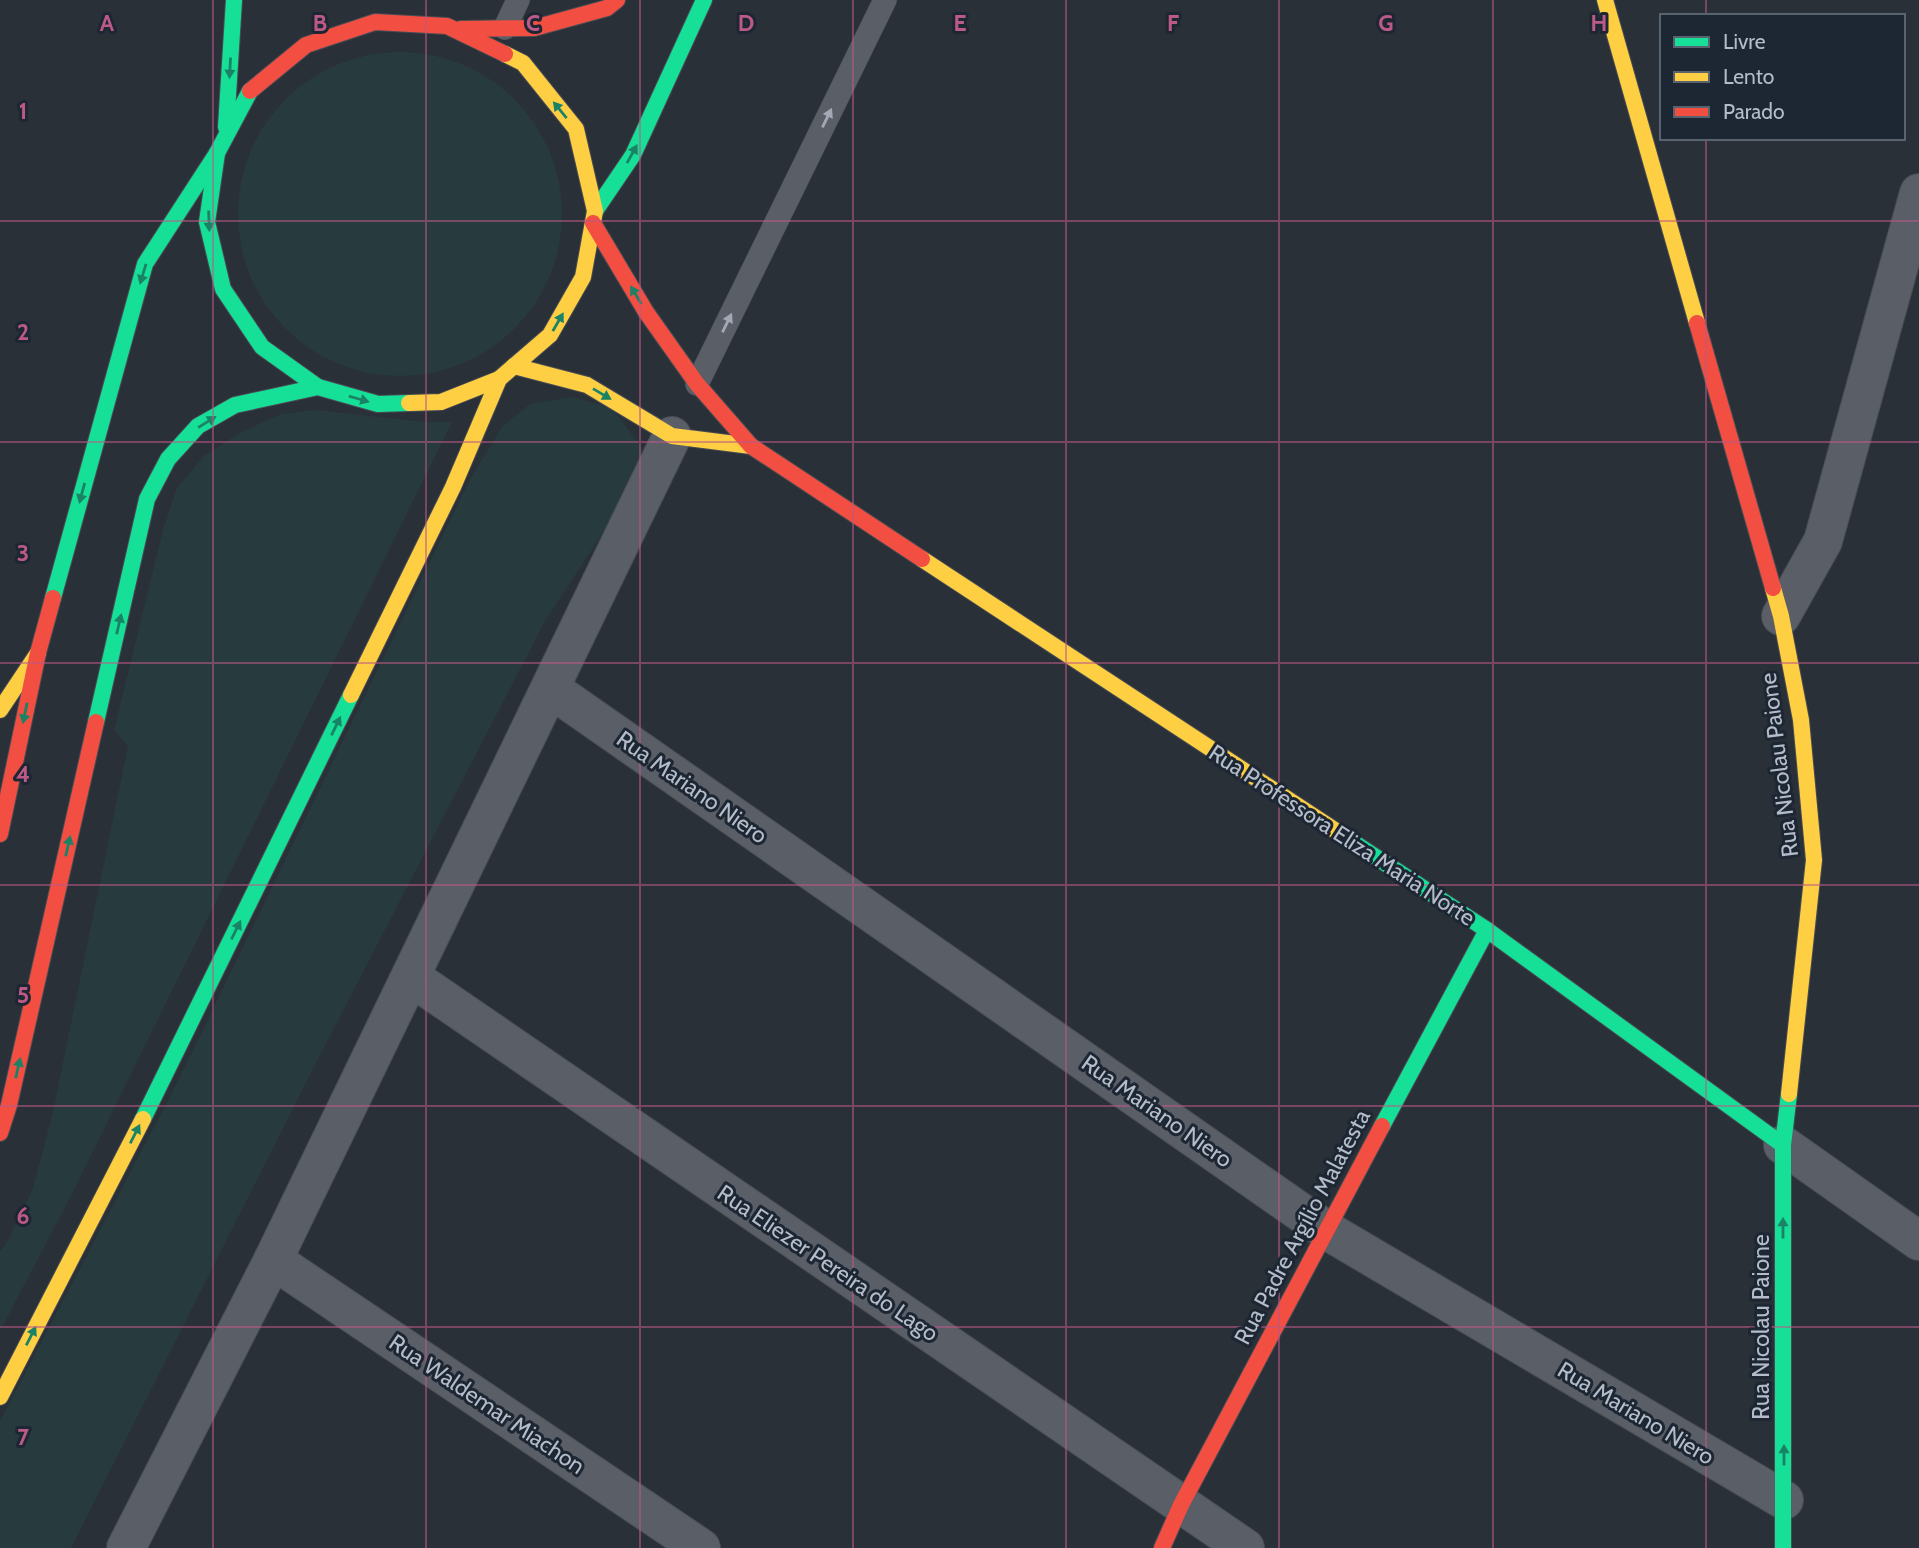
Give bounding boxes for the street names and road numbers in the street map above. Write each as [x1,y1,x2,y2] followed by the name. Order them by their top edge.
[1754,671,1804,859] street label: Rua Nicolau Paione
[611,725,773,849] street label: Rua Mariano Niero
[1204,738,1481,932] street label: Rua Professora Eliza Maria Norte
[1076,1049,1238,1173] street label: Rua Mariano Niero
[1228,1105,1376,1349] street label: Rua Padre Argílio Malatesta
[712,1179,944,1347] street label: Rua Eliezer Pereira do Lago
[1747,1234,1775,1420] street label: Rua Nicolau Paione
[384,1328,590,1480] street label: Rua Waldemar Miachon
[1553,1355,1719,1471] street label: Rua Mariano Niero

